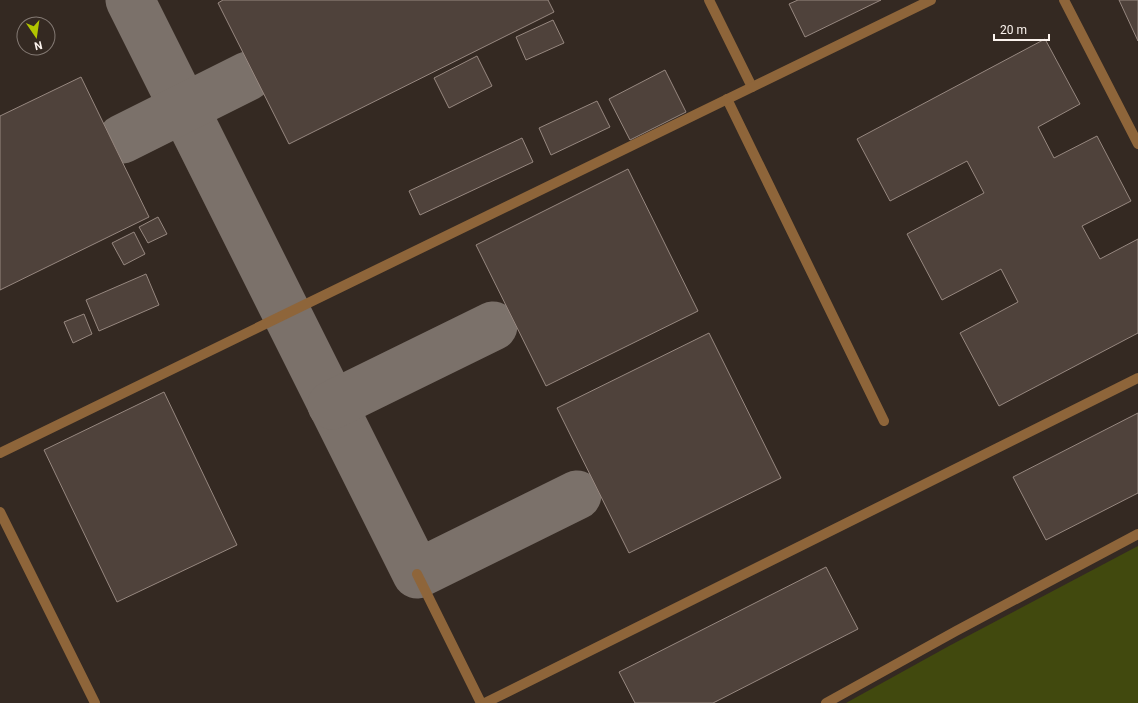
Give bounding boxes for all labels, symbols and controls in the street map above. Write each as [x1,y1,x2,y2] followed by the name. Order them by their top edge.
[16,16,56,56] north arrow
[994,16,1049,42] scale bar
[1000,23,1027,37] text: 20 m
[33,38,43,53] text: N

